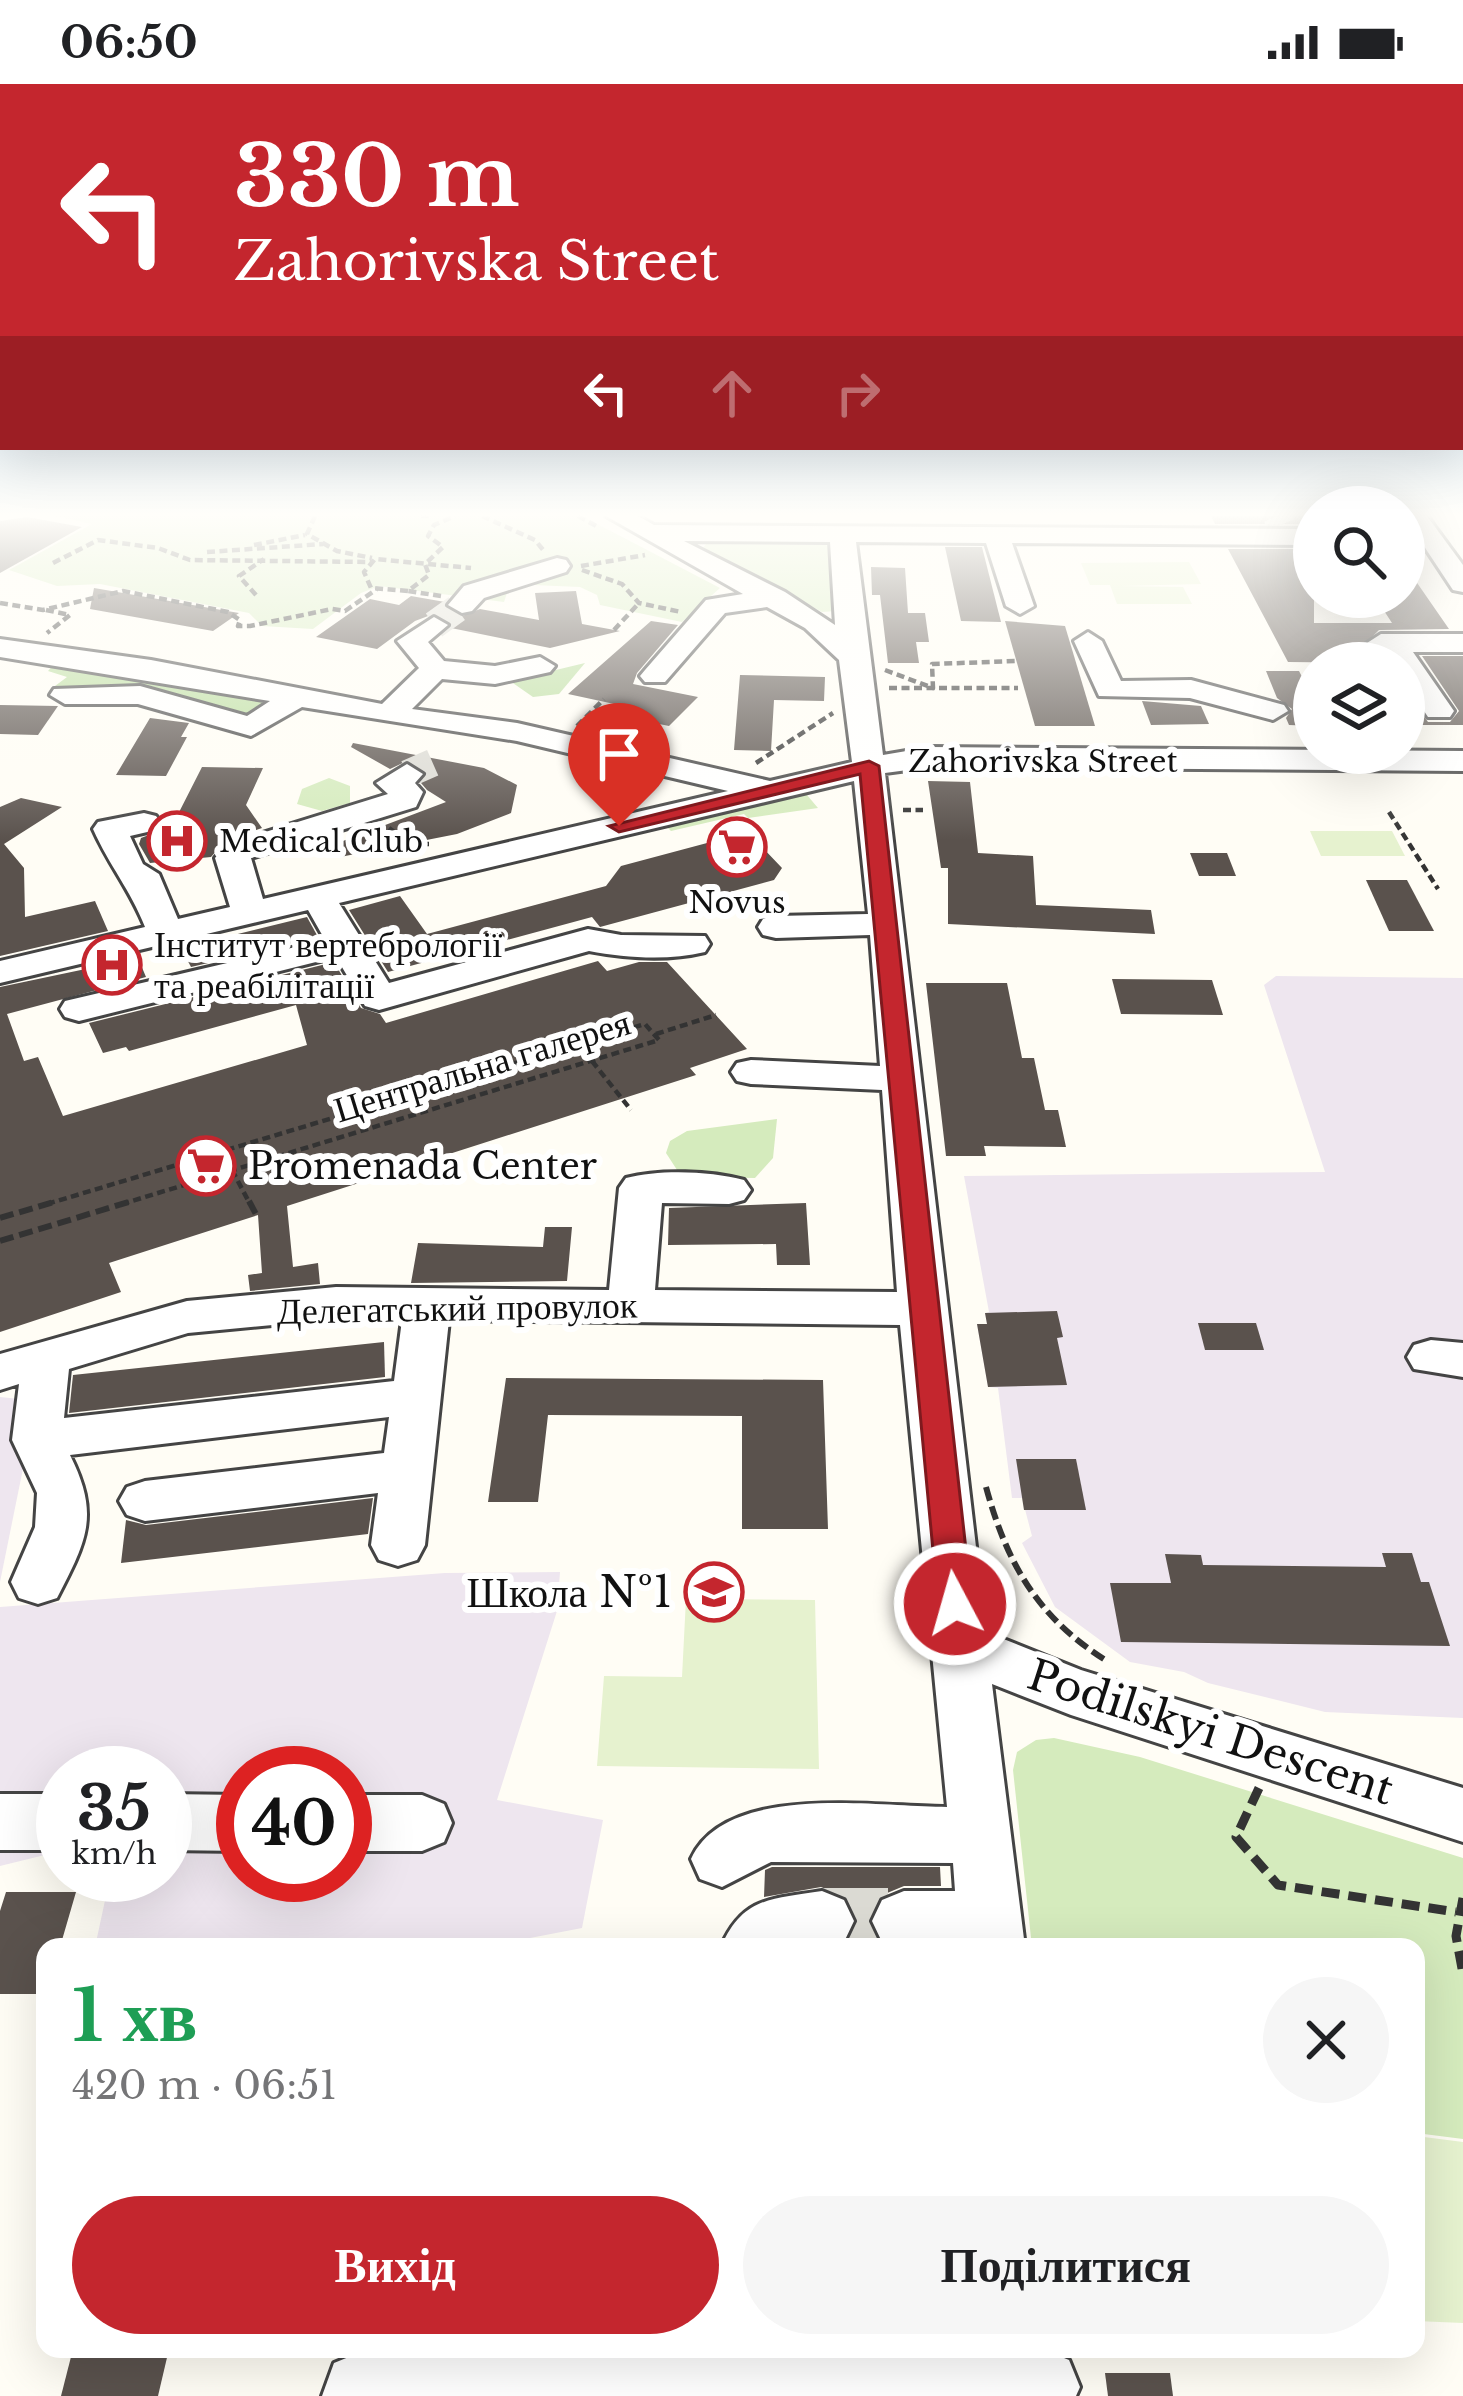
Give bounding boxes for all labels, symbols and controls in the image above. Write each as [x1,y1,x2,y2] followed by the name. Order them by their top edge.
[60,14,198,70] text: 06:50
[234,125,520,229] text: 330 m
[36,132,192,288] icon: left
[234,228,719,295] text: Zahorivska Street
[573,360,639,426] icon: left
[699,360,765,426] icon: ahead
[825,360,891,426] icon: right
[1293,486,1425,774] map controls
[1293,486,1425,618] button: search
[1293,642,1425,774] button: layers
[568,703,670,826] pin
[586,721,652,787] icon: arrive
[908,743,1178,780] street label: Zahorivska Street
[146,810,208,872] hospital icon: Medical Club
[706,816,768,878] supermarket icon: Novus
[219,823,423,860] place label: Medical Club
[688,884,786,921] place label: Novus
[154,922,502,1008] place label: Інститут вертебрології та реабілітації
[81,934,143,996] hospital icon: Інститут вертебрології та реабілітації
[329,1000,635,1132] street label: Центральна галерея
[175,1135,237,1197] supermarket icon: Promenada Center
[248,1144,597,1189] place label: Promenada Center
[276,1282,638,1334] street label: Делегатський провулок
[892,1541,1018,1667] position arrow
[683,1561,745,1623] school or university icon: Школа №1
[467,1566,672,1618] place label: Школа №1
[1022,1648,1400,1816] street label: Podilskyi Descent
[216,1746,372,1902] speed limit sign: 40
[77,1772,151,1846] text: 35
[71,1835,157,1872] text: km/h
[72,1971,197,2060] text: 1 хв
[1263,1977,1389,2103] button: close
[72,2061,337,2110] text: 420 m · 06:51
[72,2196,719,2334] button: Вихід
[743,2196,1389,2334] button: Поділитися

